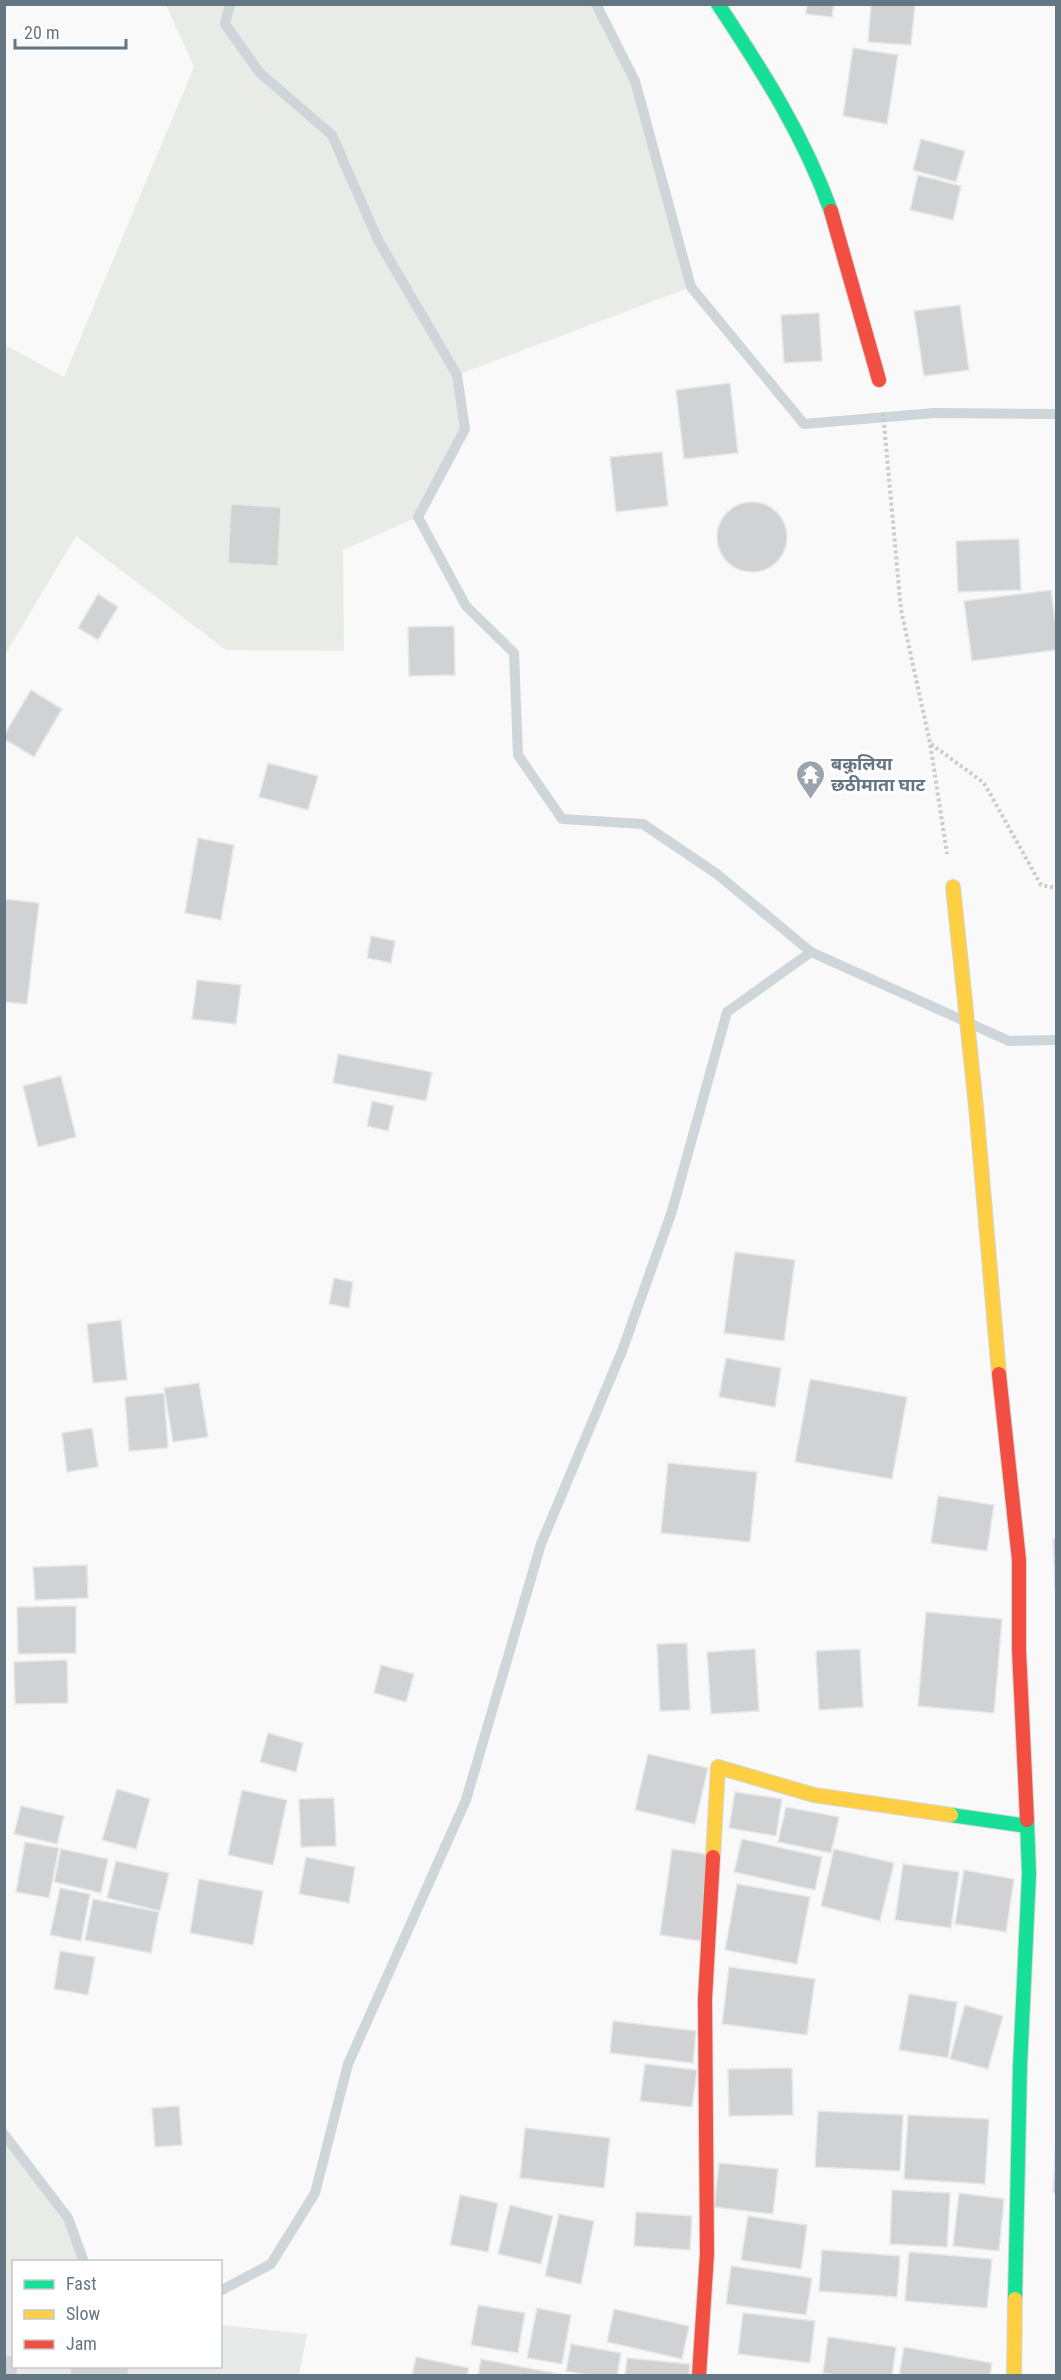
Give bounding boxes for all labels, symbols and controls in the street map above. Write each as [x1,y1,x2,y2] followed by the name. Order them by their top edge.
[15,12,126,50] scale bar
[24,22,59,43] text: 20 m
[831,753,926,795] place label: बकुलिया छठीमाता घाट
[794,758,826,800] temple icon: बकुलिया छठीमाता घाट
[12,2260,222,2368] legend
[66,2273,97,2294] text: Fast
[66,2303,101,2324] text: Slow
[66,2333,97,2354] text: Jam

